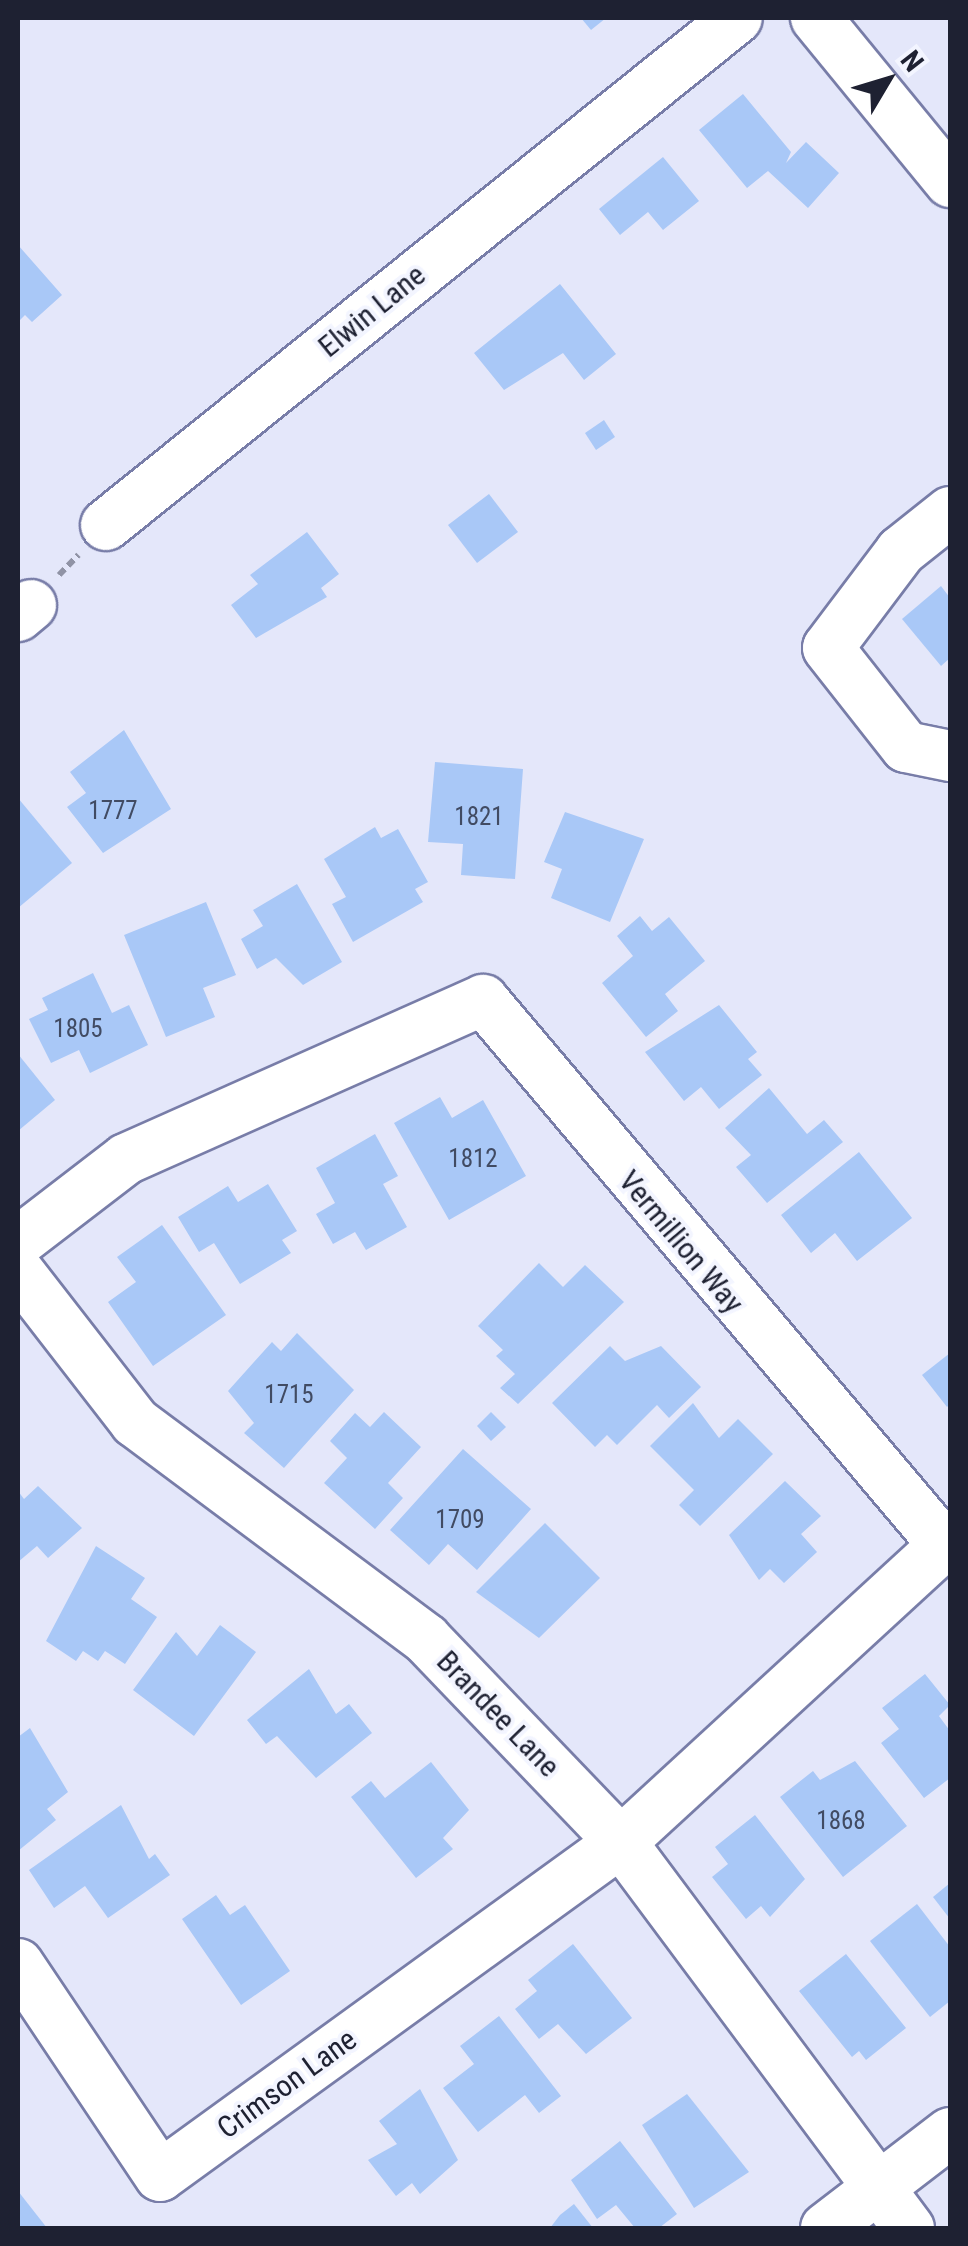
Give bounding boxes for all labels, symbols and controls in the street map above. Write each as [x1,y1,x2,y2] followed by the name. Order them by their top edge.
[838,30,938,130] north arrow
[894,44,930,78] text: N
[311,257,433,365] street label: Elwin Lane
[88,796,138,826] house number: 1777
[454,802,504,832] house number: 1821
[53,1014,103,1044] house number: 1805
[448,1144,498,1174] house number: 1812
[611,1163,751,1321] street label: Vermillion Way
[264,1380,314,1410] house number: 1715
[435,1505,485,1535] house number: 1709
[429,1644,567,1784] street label: Brandee Lane
[816,1806,866,1836] house number: 1868
[210,2022,364,2146] street label: Crimson Lane

